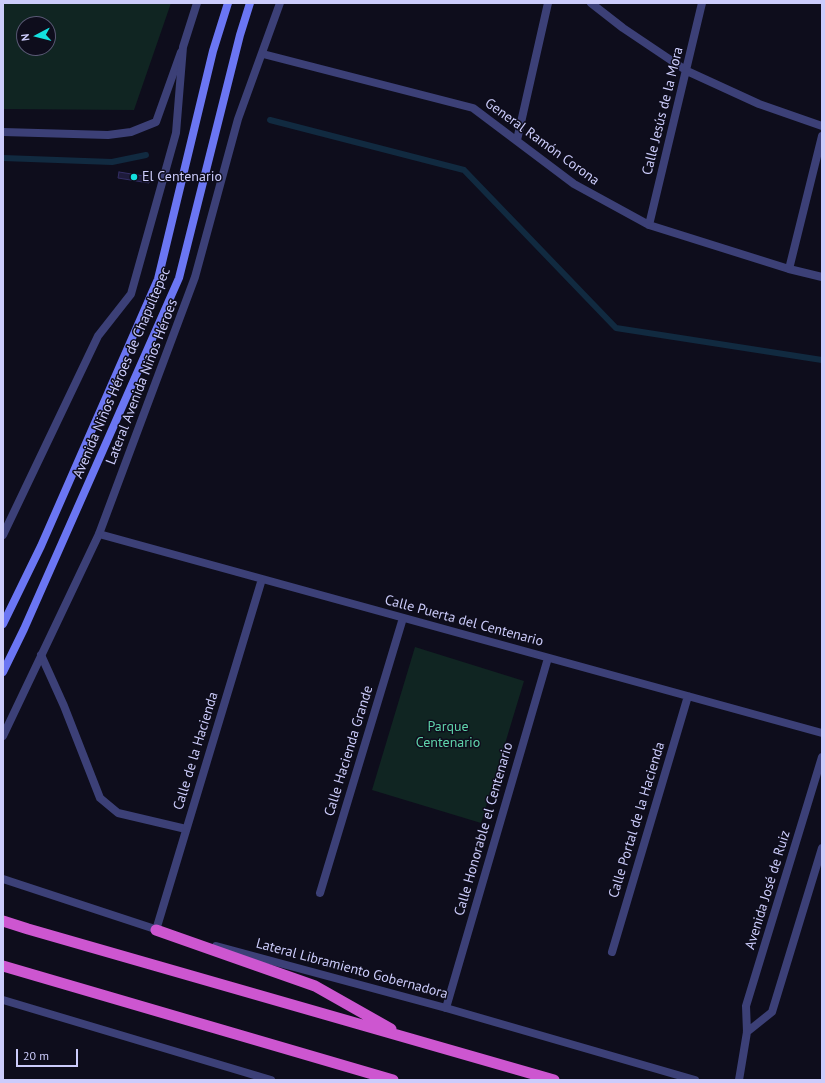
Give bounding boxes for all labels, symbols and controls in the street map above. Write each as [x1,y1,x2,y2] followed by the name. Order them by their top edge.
[16,16,56,56] north arrow
[18,33,32,42] text: N
[639,45,687,177] street label: Calle Jesús de la Mora
[482,95,602,189] street label: General Ramón Corona
[142,169,222,185] place label: El Centenario
[129,172,139,182] marker: El Centenario
[70,265,174,481] street label: Avenida Niños Héroes de Chapultepec
[103,297,181,467] street label: Lateral Avenida Niños Héroes
[383,592,545,650] street label: Calle Puerta del Centenario
[321,684,377,818] street label: Calle Hacienda Grande
[170,690,222,812] street label: Calle de la Hacienda
[416,719,480,752] park label: Parque Centenario
[451,740,517,918] street label: Calle Honorable el Centenario
[605,740,669,900] street label: Calle Portal de la Hacienda
[742,829,794,951] street label: Avenida José de Ruiz
[254,935,450,1003] street label: Lateral Libramiento Gobernadora
[18,1041,80,1067] scale bar
[23,1048,49,1063] text: 20 m

